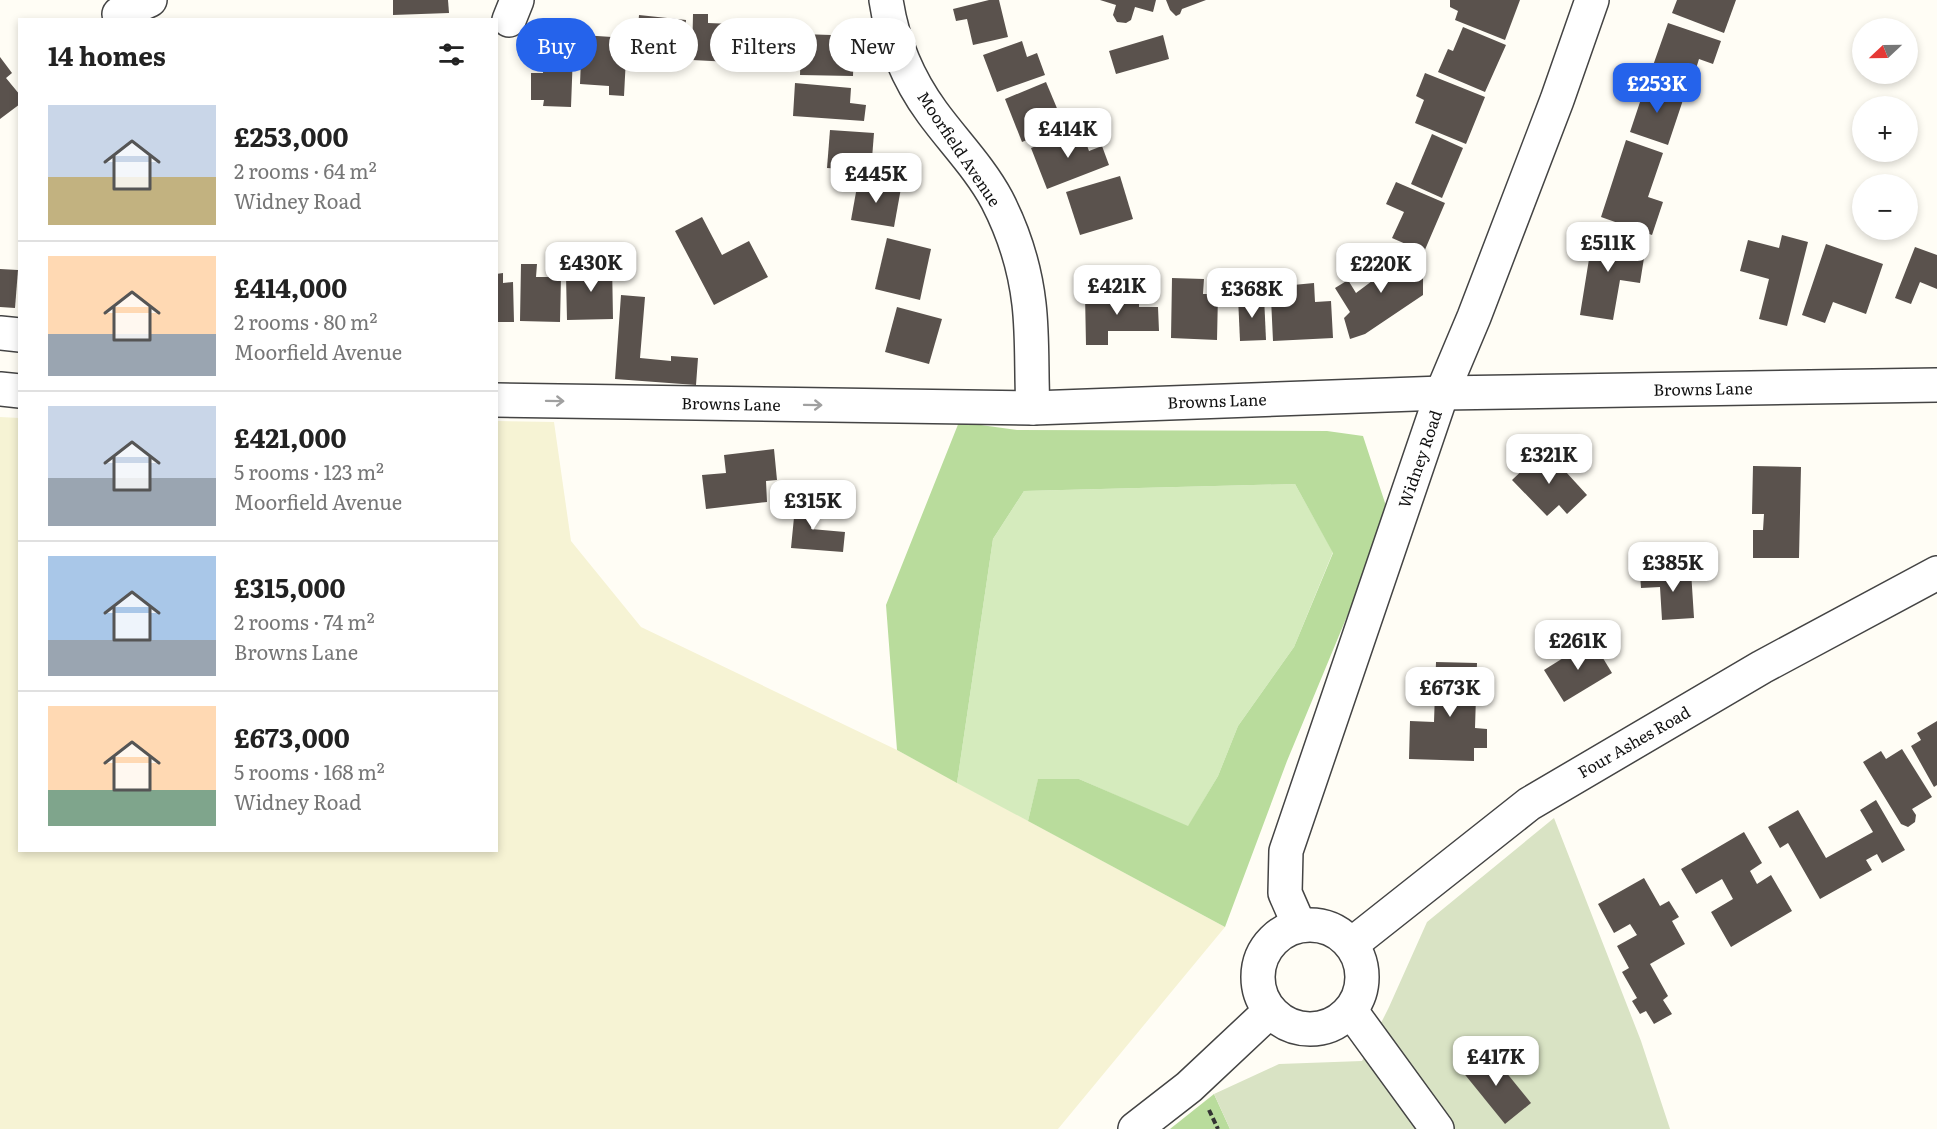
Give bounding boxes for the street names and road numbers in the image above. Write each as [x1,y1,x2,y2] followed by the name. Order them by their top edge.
[912,86,1007,211] street label: Moorfield Avenue
[1653,375,1753,401] street label: Browns Lane
[1167,386,1267,414] street label: Browns Lane
[681,390,781,416] street label: Browns Lane
[1391,406,1447,511] street label: Widney Road
[1573,699,1694,783] street label: Four Ashes Road

